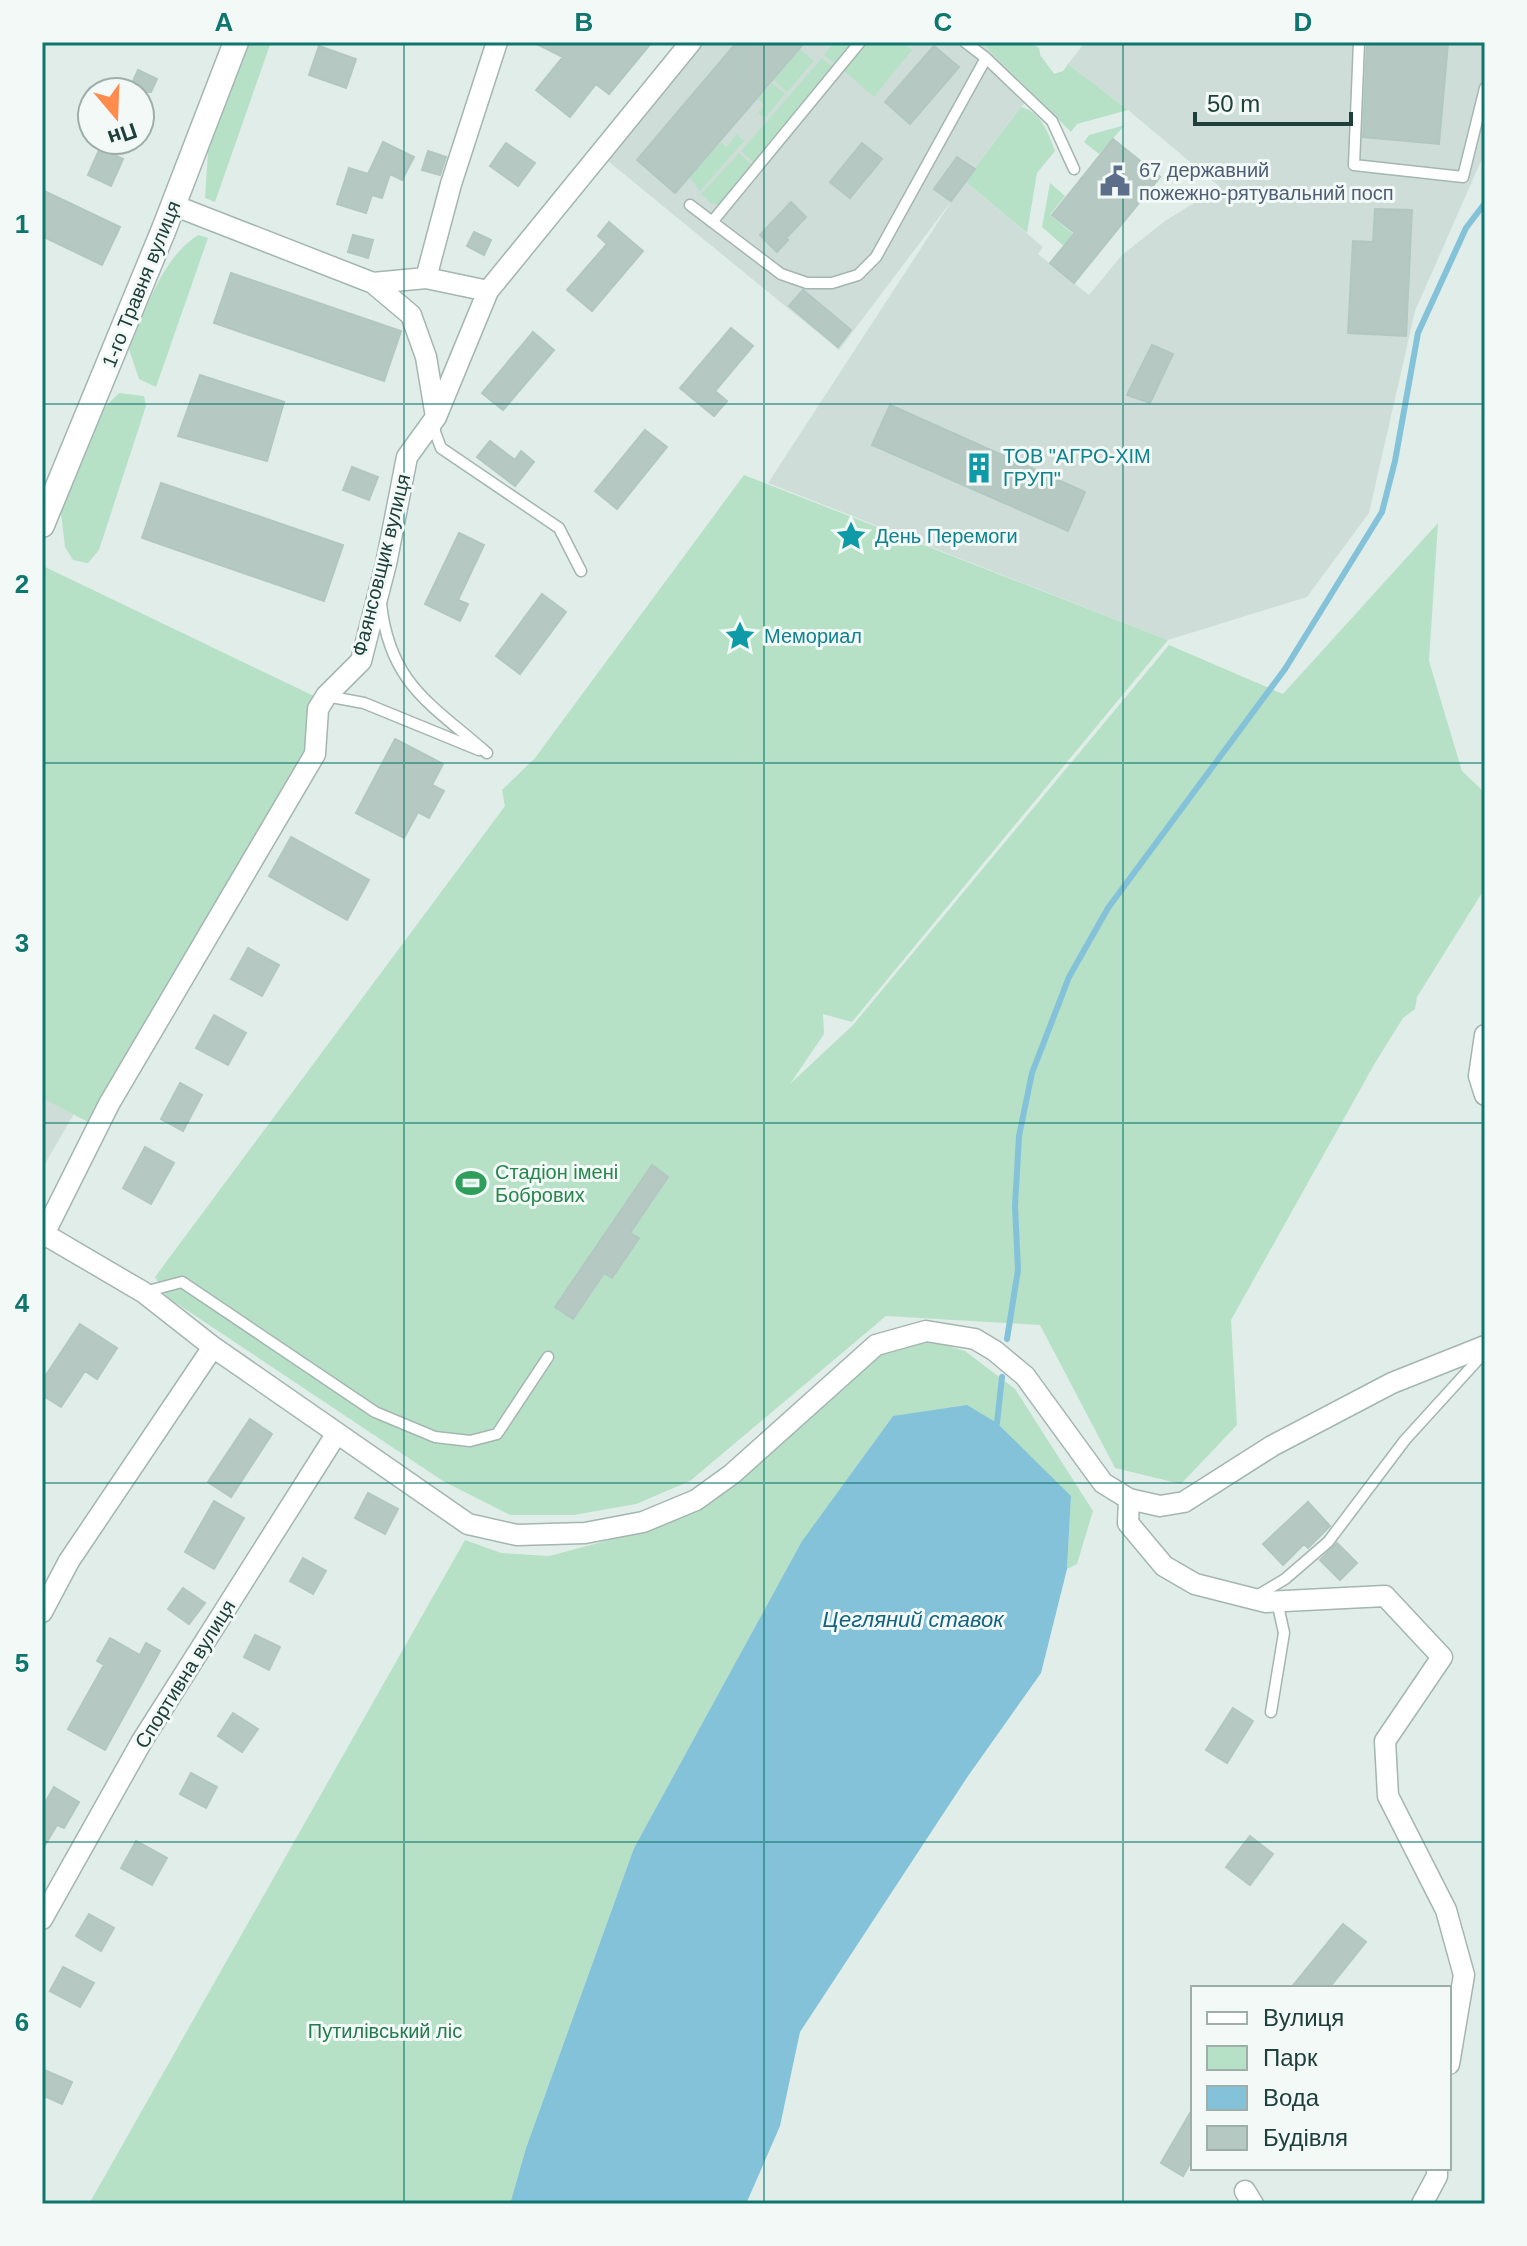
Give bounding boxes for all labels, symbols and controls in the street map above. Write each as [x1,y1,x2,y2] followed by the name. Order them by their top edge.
[215,7,234,37] text: A
[575,7,593,37] text: B
[934,7,953,37] text: C
[1294,7,1312,37] text: D
[76,76,156,156] north arrow
[1195,76,1351,126] scale bar
[1207,90,1260,117] text: 50 m
[105,118,140,151] text: Пн
[1139,159,1394,204] place label: 67 державний пожежно-рятувальний посп
[1098,164,1132,198] public building icon: 67 державний пожежно-рятувальний посп
[98,198,184,370] street label: 1-го Травня вулиця
[15,209,29,239] text: 1
[1003,445,1151,490] place label: ТОВ "АГРО-ХІМ ГРУП"
[962,451,996,485] building icon: ТОВ "АГРО-ХІМ ГРУП"
[348,472,414,658] street label: Фаянсовщик вулиця
[834,519,868,553] place icon: День Перемоги
[875,525,1018,547] place label: День Перемоги
[15,569,29,599] text: 2
[723,619,757,653] place icon: Мемориал
[764,625,862,647] place label: Мемориал
[15,928,29,958] text: 3
[495,1161,618,1206] place label: Стадіон імені Бобрових
[454,1166,488,1200] sports icon: Стадіон імені Бобрових
[15,1288,30,1318] text: 4
[130,1596,240,1752] street label: Спортивна вулиця
[822,1607,1005,1632] water label: Цегляний ставок
[15,1648,29,1678] text: 5
[1191,1986,1451,2170] legend
[1263,2004,1344,2031] text: Вулиця
[15,2007,29,2037] text: 6
[308,2020,462,2042] park label: Путилівський ліс
[1263,2044,1318,2071] text: Парк
[1263,2084,1320,2111] text: Вода
[1263,2124,1348,2151] text: Будівля

